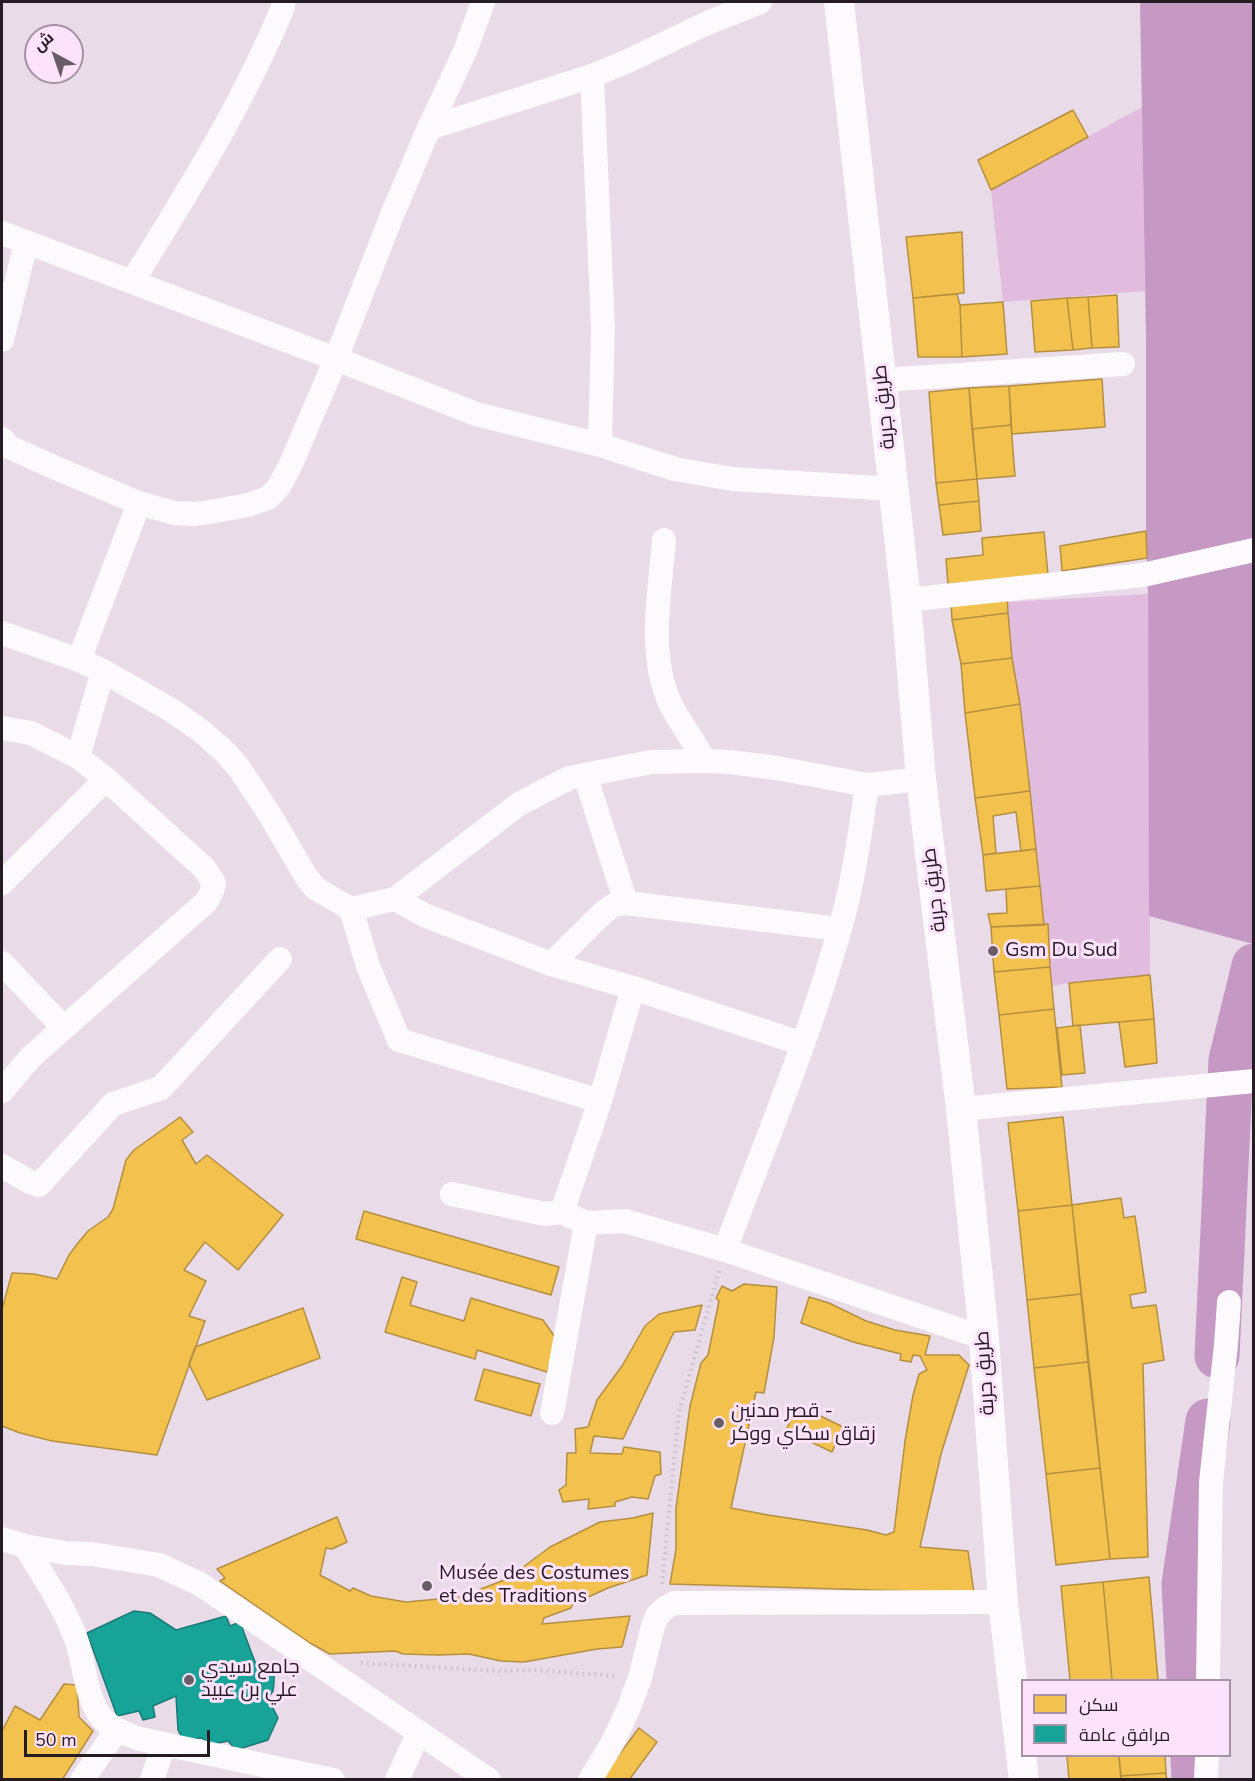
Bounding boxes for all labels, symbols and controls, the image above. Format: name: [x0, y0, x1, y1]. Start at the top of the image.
north arrow: [24, 24, 84, 84]
text: ش: [29, 27, 59, 57]
street label: طريق جربة: [869, 364, 901, 450]
street label: طريق جربة: [918, 846, 952, 934]
place label: Gsm Du Sud: [1005, 939, 1118, 963]
marker: Gsm Du Sud: [986, 944, 1000, 958]
street label: طريق جربة: [971, 1330, 1001, 1416]
place label: قصر مدنين - زقاق سكاي ووكر: [731, 1400, 876, 1447]
marker: قصر مدنين - زقاق سكاي ووكر: [712, 1416, 726, 1430]
place label: Musée des Costumes et des Traditions: [439, 1562, 629, 1609]
marker: Musée des Costumes et des Traditions: [420, 1579, 434, 1593]
place label: جامع سيدي علي بن عبيد: [201, 1656, 300, 1703]
marker: جامع سيدي علي بن عبيد: [182, 1673, 196, 1687]
legend: [1021, 1679, 1231, 1757]
text: سكن: [1079, 1693, 1118, 1717]
scale bar: [27, 1718, 213, 1756]
text: مرافق عامة: [1079, 1723, 1170, 1747]
text: 50 m: [35, 1728, 77, 1752]

